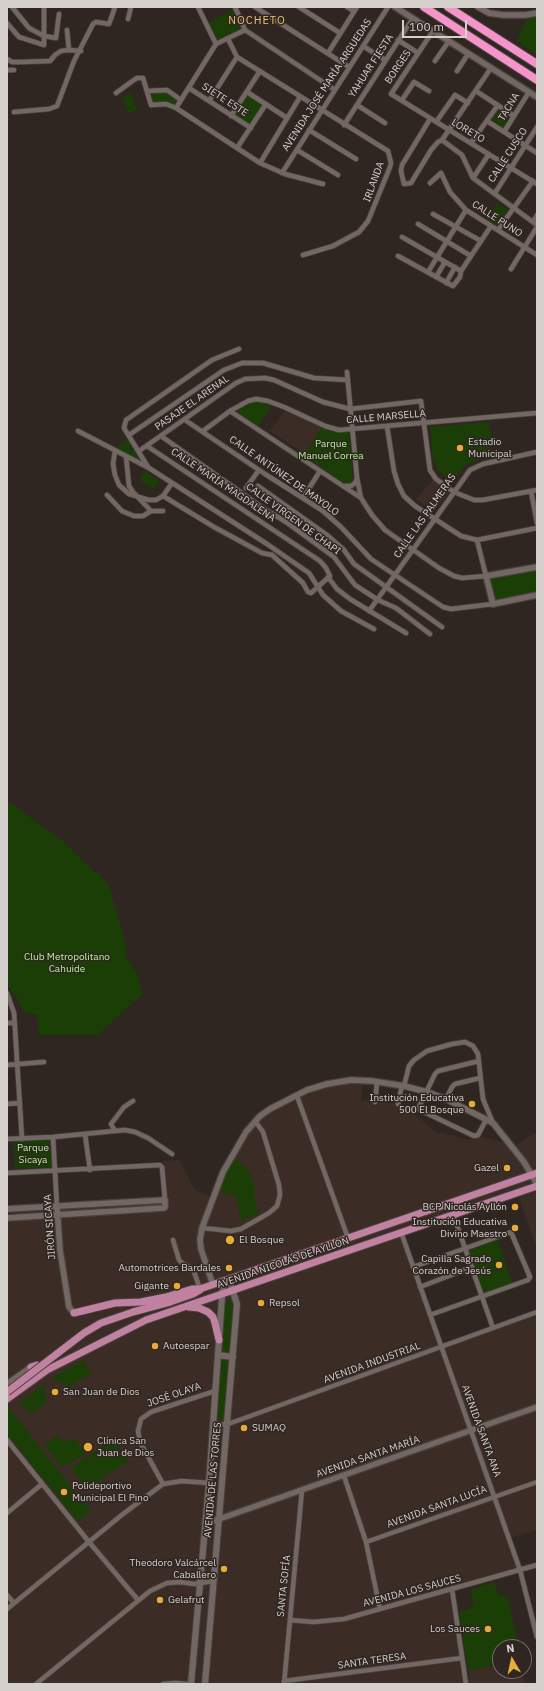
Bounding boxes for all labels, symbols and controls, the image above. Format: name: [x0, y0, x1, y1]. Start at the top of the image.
scale bar: [404, 12, 469, 38]
district label: NOCHETO: [228, 14, 286, 28]
street label: AVENIDA JOSÉ MARÍA ARGUEDAS: [280, 17, 374, 153]
text: 100 m: [409, 19, 444, 34]
street label: YAHUAR FIESTA: [346, 32, 396, 100]
street label: BORGES: [382, 48, 414, 86]
street label: SIETE ESTE: [200, 81, 250, 119]
street label: TACNA: [496, 91, 522, 123]
street label: LORETO: [449, 116, 487, 146]
street label: CALLE CUSCO: [486, 125, 530, 185]
street label: IRLANDA: [361, 160, 387, 204]
street label: CALLE PUNO: [469, 198, 525, 240]
street label: PASAJE EL ARENAL: [153, 373, 231, 433]
street label: CALLE MARSELLA: [346, 408, 426, 426]
street label: CALLE ANTÚNEZ DE MAYOLO: [227, 433, 341, 519]
place label: Estadio Municipal: [468, 436, 511, 460]
park label: Parque Manuel Correa: [298, 438, 364, 462]
marker: Estadio Municipal: [455, 443, 465, 453]
street label: CALLE MARÍA MAGDALENA: [169, 446, 277, 524]
street label: CALLE LAS PALMERAS: [391, 472, 459, 560]
street label: CALLE VIRGEN DE CHAPI: [243, 481, 343, 557]
park label: Club Metropolitano Cahuide: [24, 951, 110, 974]
place label: Institución Educativa 500 El Bosque: [369, 1092, 464, 1116]
marker: Institución Educativa 500 El Bosque: [467, 1099, 477, 1109]
park label: Parque Sicaya: [17, 1142, 49, 1166]
place label: Gazel: [474, 1162, 499, 1174]
marker: Gazel: [502, 1163, 512, 1173]
street label: JIRÓN SICAYA: [42, 1194, 58, 1260]
place label: BCP Nicolás Ayllón: [422, 1201, 507, 1213]
marker: BCP Nicolás Ayllón: [510, 1202, 520, 1212]
place label: Institución Educativa Divino Maestro: [412, 1216, 507, 1240]
marker: Institución Educativa Divino Maestro: [510, 1223, 520, 1233]
marker: El Bosque: [224, 1234, 236, 1246]
place label: El Bosque: [239, 1234, 284, 1246]
street label: AVENIDA NICOLÁS DE AYLLÓN: [215, 1235, 351, 1291]
place label: Capilla Sagrado Corazón de Jesús: [412, 1253, 491, 1276]
marker: Capilla Sagrado Corazón de Jesús: [494, 1260, 504, 1270]
place label: Automotrices Bardales: [118, 1262, 221, 1274]
marker: Automotrices Bardales: [224, 1263, 234, 1273]
place label: Gigante: [134, 1280, 169, 1292]
marker: Gigante: [172, 1281, 182, 1291]
place label: Repsol: [269, 1297, 300, 1309]
marker: Repsol: [256, 1298, 266, 1308]
place label: Autoespar: [163, 1340, 209, 1352]
street label: AVENIDA INDUSTRIAL: [322, 1340, 422, 1386]
marker: Autoespar: [150, 1341, 160, 1351]
street label: JOSÉ OLAYA: [146, 1380, 202, 1410]
street label: AVENIDA SANTA ANA: [459, 1383, 503, 1479]
place label: San Juan de Dios: [63, 1386, 140, 1398]
marker: San Juan de Dios: [50, 1387, 60, 1397]
street label: AVENIDA DE LAS TORRES: [202, 1422, 224, 1538]
place label: SUMAQ: [252, 1422, 286, 1434]
marker: SUMAQ: [239, 1423, 249, 1433]
street label: AVENIDA SANTA MARÍA: [315, 1434, 421, 1480]
place label: Clínica San Juan de Dios: [97, 1435, 154, 1458]
marker: Clínica San Juan de Dios: [82, 1441, 94, 1453]
place label: Polideportivo Municipal El Pino: [72, 1480, 148, 1504]
street label: AVENIDA SANTA LUCÍA: [385, 1483, 489, 1531]
marker: Polideportivo Municipal El Pino: [59, 1487, 69, 1497]
street label: SANTA SOFÍA: [275, 1555, 293, 1617]
place label: Theodoro Valcárcel Caballero: [130, 1557, 216, 1580]
marker: Theodoro Valcárcel Caballero: [219, 1564, 229, 1574]
street label: AVENIDA LOS SAUCES: [362, 1572, 462, 1610]
place label: Gelafrut: [168, 1594, 205, 1606]
marker: Gelafrut: [155, 1595, 165, 1605]
place label: Los Sauces: [430, 1623, 480, 1635]
marker: Los Sauces: [483, 1624, 493, 1634]
north arrow: [492, 1639, 532, 1679]
text: N: [505, 1641, 515, 1656]
street label: SANTA TERESA: [337, 1650, 407, 1672]

